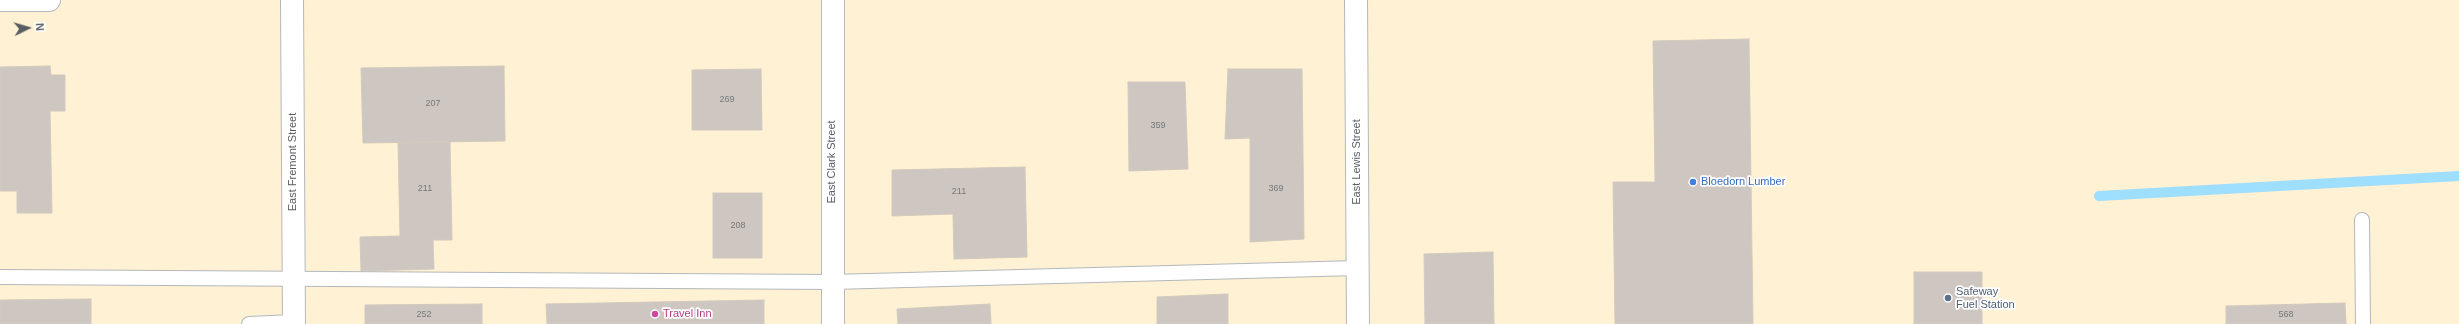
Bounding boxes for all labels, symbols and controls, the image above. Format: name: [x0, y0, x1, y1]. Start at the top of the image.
north arrow: [8, 8, 48, 48]
text: N: [34, 22, 46, 31]
house number: 269: [719, 95, 735, 105]
house number: 207: [425, 99, 441, 109]
street label: East Fremont Street: [286, 113, 300, 211]
street label: East Lewis Street: [1350, 119, 1364, 205]
street label: East Clark Street: [825, 120, 839, 204]
house number: 359: [1150, 121, 1166, 131]
place label: Bloedorn Lumber: [1701, 175, 1785, 189]
marker: Bloedorn Lumber: [1688, 177, 1698, 187]
house number: 211: [418, 184, 432, 194]
house number: 369: [1268, 184, 1284, 194]
house number: 211: [952, 187, 966, 197]
house number: 208: [730, 221, 746, 231]
place label: Safeway Fuel Station: [1956, 285, 2015, 311]
marker: Safeway Fuel Station: [1943, 293, 1953, 303]
place label: Travel Inn: [663, 307, 712, 321]
marker: Travel Inn: [650, 309, 660, 319]
house number: 252: [416, 310, 432, 320]
house number: 568: [2278, 310, 2294, 320]

